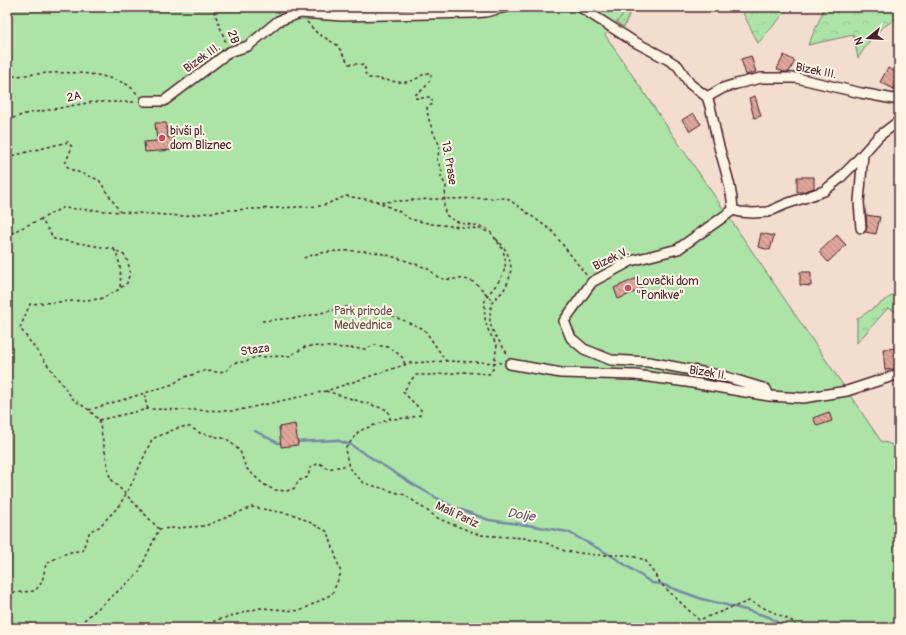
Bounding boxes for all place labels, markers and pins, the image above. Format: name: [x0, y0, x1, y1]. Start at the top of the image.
place label: bivši pl. dom Bliznec: [170, 124, 232, 153]
marker: bivši pl. dom Bliznec: [157, 133, 167, 143]
place label: Lovački dom "Ponikve": [636, 274, 699, 303]
marker: Lovački dom "Ponikve": [623, 283, 633, 293]

